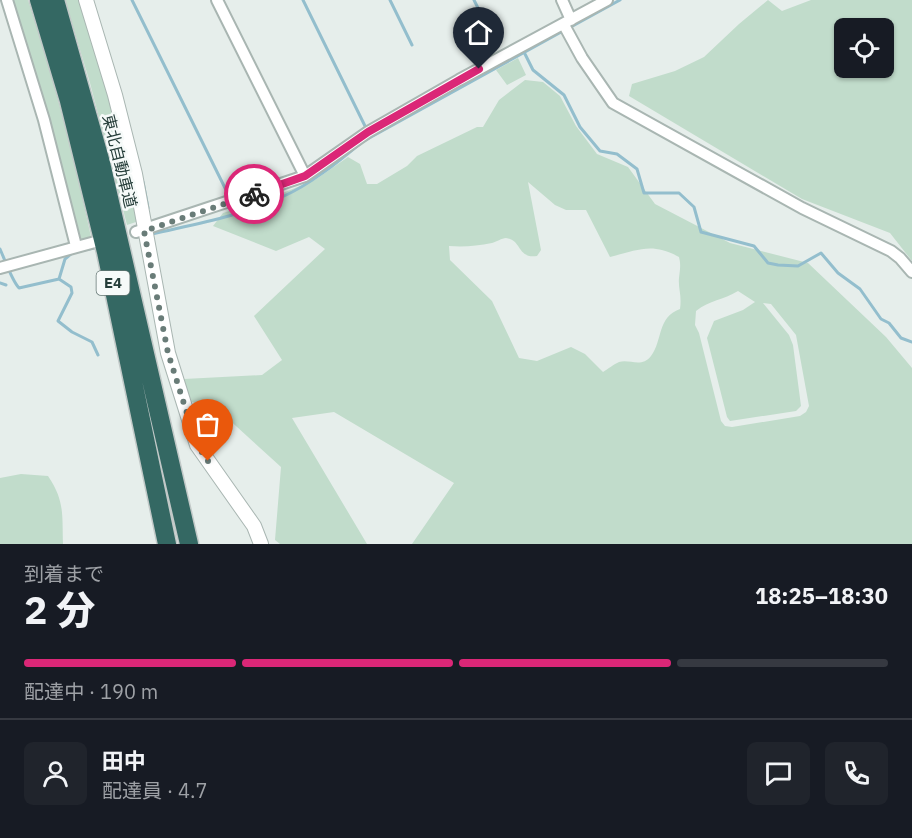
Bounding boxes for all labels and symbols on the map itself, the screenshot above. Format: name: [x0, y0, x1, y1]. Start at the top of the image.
pin: [453, 7, 504, 69]
street label: 東北自動車道: [99, 112, 141, 210]
courier: [224, 164, 284, 224]
road number: E4: [96, 271, 130, 295]
pin: [182, 399, 233, 461]

